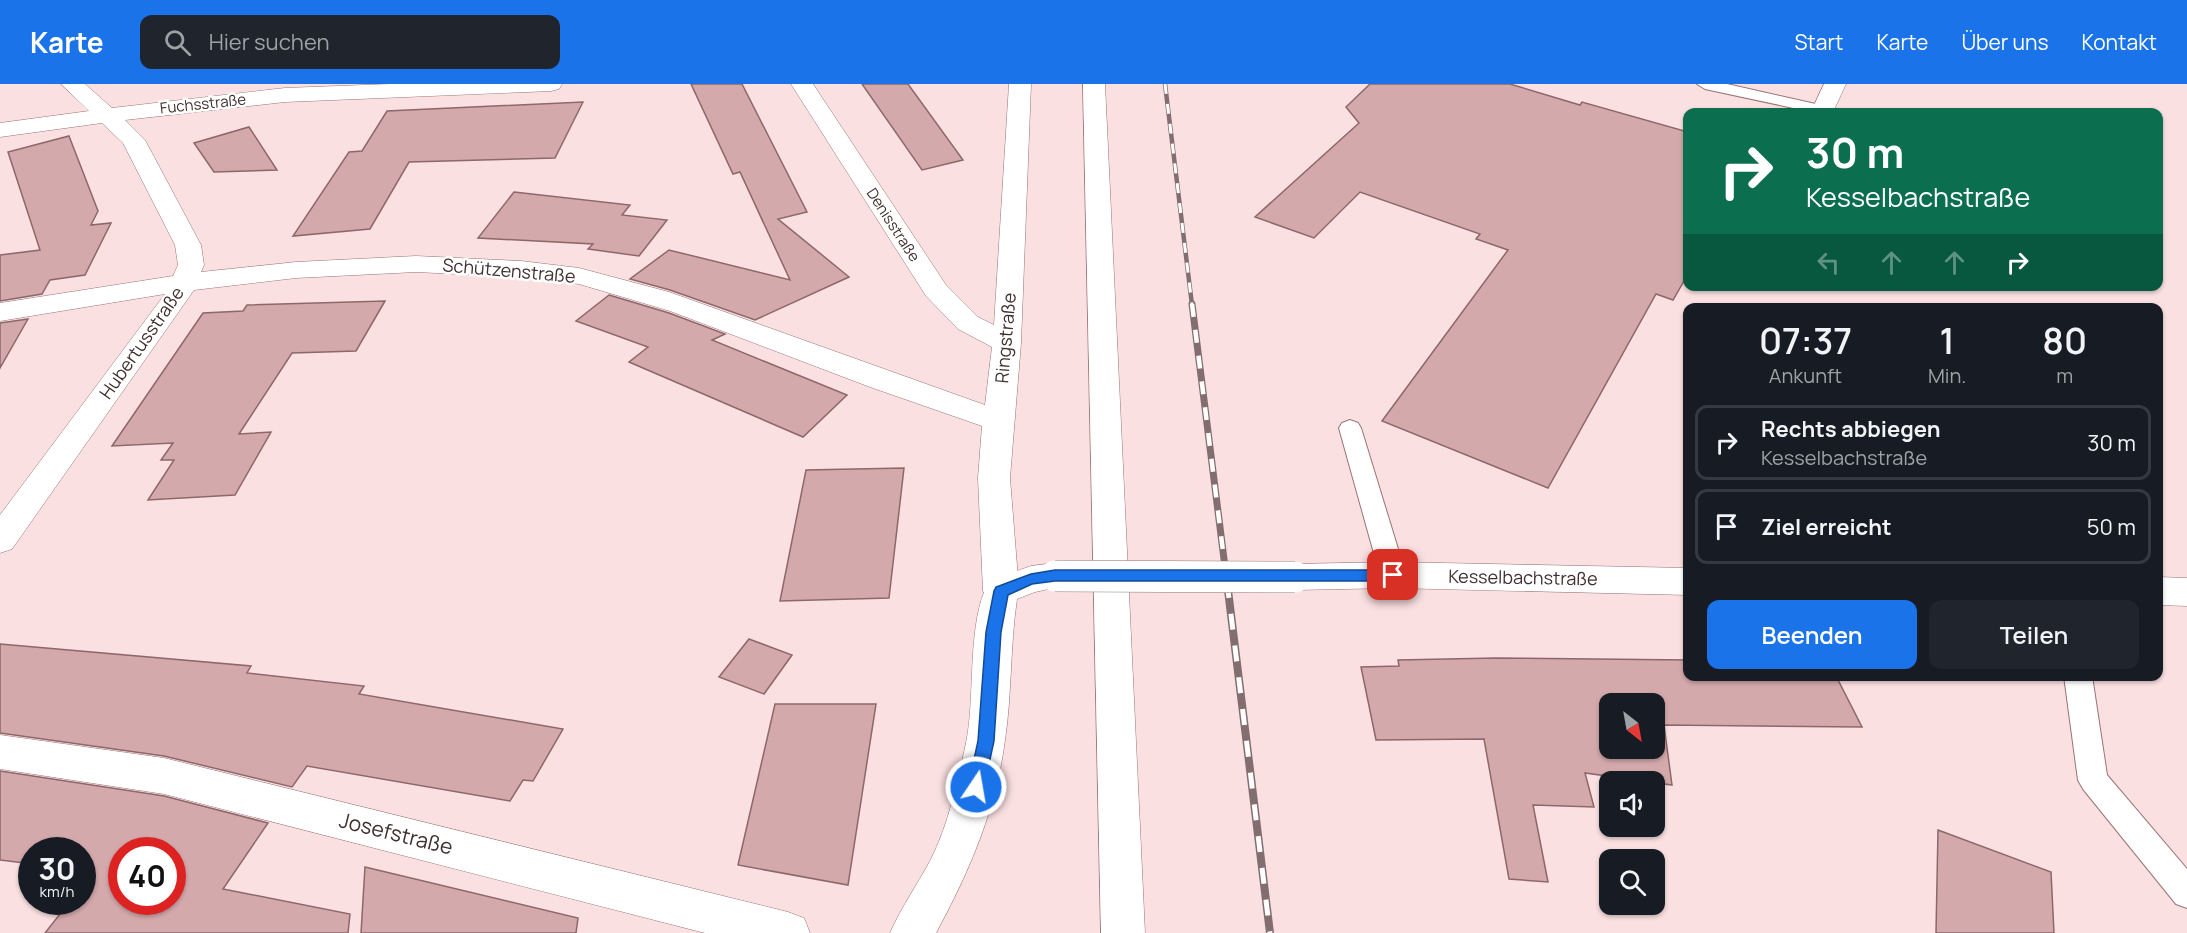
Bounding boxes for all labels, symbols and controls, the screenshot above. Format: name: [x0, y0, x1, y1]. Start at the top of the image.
search box: [140, 15, 560, 69]
text: Karte: [30, 23, 104, 61]
icon: search: [161, 26, 194, 59]
text: Hier suchen: [209, 27, 330, 57]
text: Start: [1794, 28, 1843, 56]
text: Karte: [1876, 28, 1928, 56]
text: Über uns: [1961, 28, 2049, 56]
text: Kontakt: [2082, 28, 2157, 56]
street label: Fuchsstraße: [159, 89, 247, 118]
text: 30 m: [1806, 123, 1904, 181]
icon: right: [1707, 132, 1785, 210]
text: Kesselbachstraße: [1806, 178, 2030, 215]
street label: Denisstraße: [862, 184, 925, 266]
icon: left: [1812, 246, 1845, 279]
icon: ahead: [1875, 246, 1908, 279]
icon: ahead: [1938, 246, 1971, 279]
icon: right: [2001, 246, 2034, 279]
street label: Schützenstraße: [442, 252, 577, 288]
street label: Hubertusstraße: [93, 281, 189, 403]
street label: Ringstraße: [989, 292, 1021, 384]
text: 07:37: [1759, 316, 1852, 365]
text: 1: [1940, 316, 1955, 365]
text: 80: [2042, 316, 2087, 365]
text: Ankunft: [1769, 362, 1842, 389]
text: Min.: [1928, 362, 1966, 389]
text: m: [2056, 362, 2073, 389]
text: Rechts abbiegen: [1761, 414, 1940, 444]
icon: right: [1710, 426, 1743, 459]
text: 30 m: [2087, 428, 2136, 458]
text: Kesselbachstraße: [1761, 444, 1927, 471]
icon: arrive: [1710, 510, 1743, 543]
text: Ziel erreicht: [1761, 512, 1892, 542]
text: 50 m: [2087, 512, 2136, 542]
pin: [1367, 549, 1418, 600]
icon: arrive: [1376, 558, 1409, 591]
street label: Kesselbachstraße: [1448, 564, 1598, 590]
button: Beenden: [1707, 600, 1917, 669]
button: Teilen: [1929, 600, 2139, 669]
north arrow: [1599, 693, 1665, 759]
map controls: [1599, 693, 1665, 915]
position arrow: [944, 755, 1008, 819]
button: sound: [1599, 771, 1665, 837]
street label: Josefstraße: [337, 805, 456, 861]
speed limit sign: 40: [108, 837, 186, 915]
text: 30: [38, 848, 76, 889]
button: search: [1599, 849, 1665, 915]
text: km/h: [40, 881, 74, 902]

